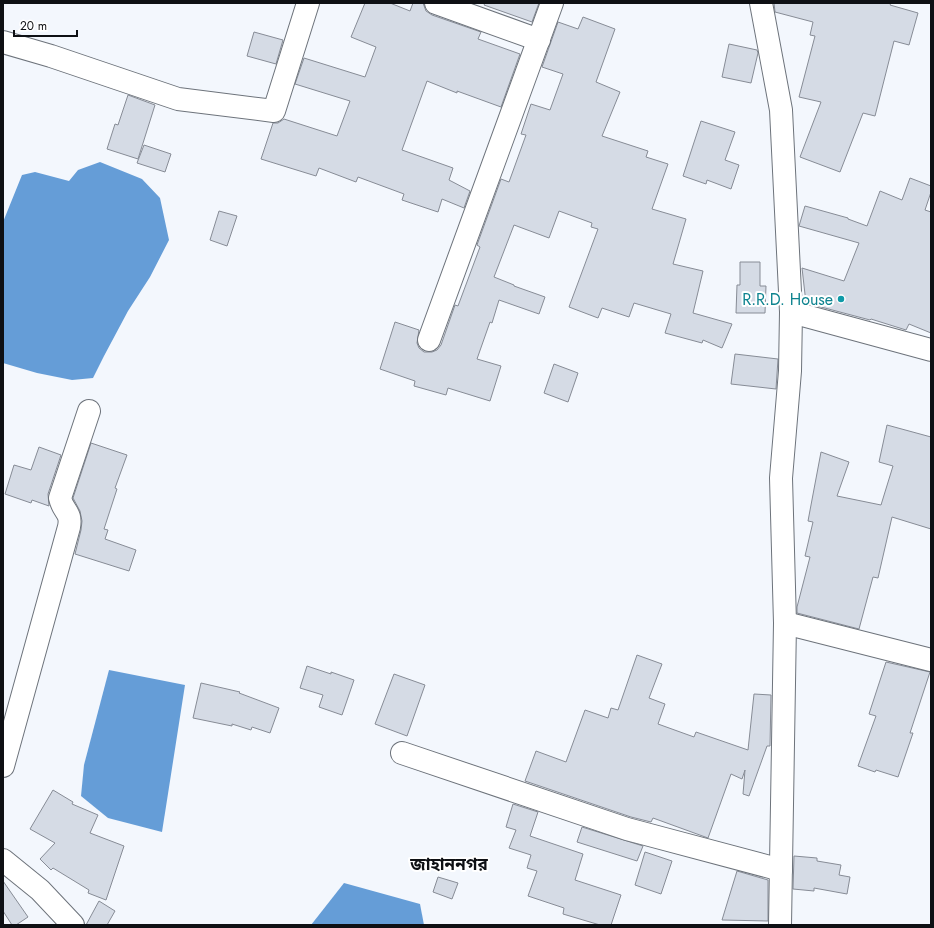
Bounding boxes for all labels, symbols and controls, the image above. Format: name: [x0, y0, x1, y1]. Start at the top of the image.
scale bar: [14, 12, 77, 38]
text: 20 m: [20, 17, 47, 35]
place label: R.R.D. House: [742, 288, 833, 311]
marker: R.R.D. House: [836, 294, 846, 304]
district label: জাহাননগর: [409, 852, 488, 876]

